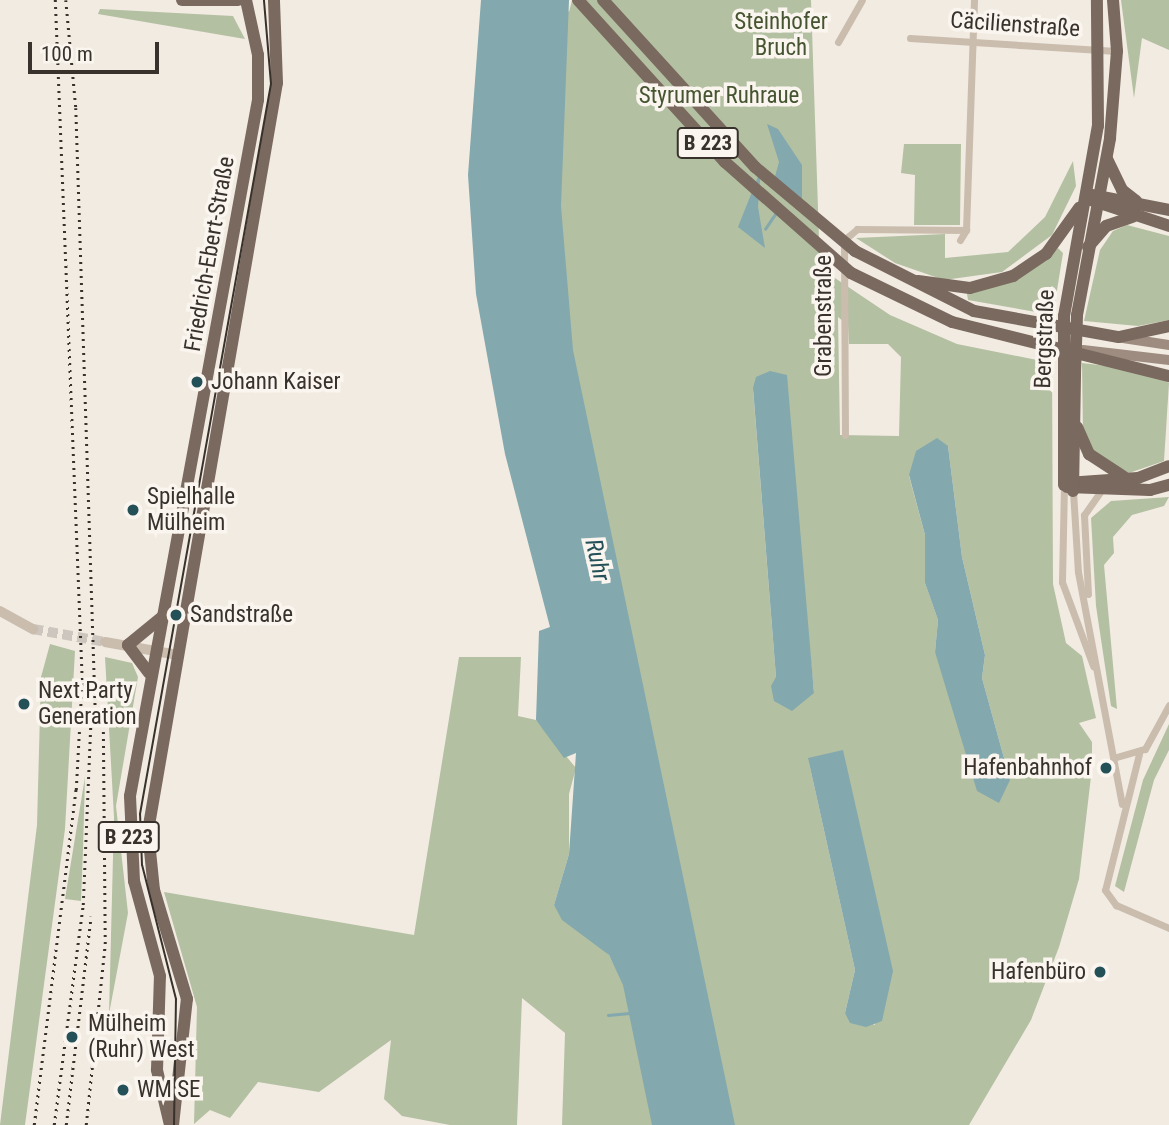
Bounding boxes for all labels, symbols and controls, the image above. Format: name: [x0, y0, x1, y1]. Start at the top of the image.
street label: Cäcilienstraße: [949, 7, 1081, 43]
park label: Steinhofer Bruch: [734, 8, 828, 62]
scale bar: [32, 28, 163, 72]
text: 100 m: [41, 42, 93, 66]
park label: Styrumer Ruhraue: [639, 82, 799, 110]
road number: B 223: [676, 125, 740, 160]
street label: Friedrich-Ebert-Straße: [179, 154, 241, 354]
street label: Grabenstraße: [810, 255, 838, 377]
street label: Bergstraße: [1029, 289, 1061, 389]
place label: Johann Kaiser: [211, 368, 340, 396]
marker: Johann Kaiser: [189, 374, 205, 390]
place label: Spielhalle Mülheim: [147, 483, 235, 537]
marker: Spielhalle Mülheim: [125, 502, 141, 518]
water label: Ruhr: [578, 536, 616, 584]
place label: Sandstraße: [190, 601, 293, 629]
marker: Sandstraße: [168, 607, 184, 623]
place label: Next Party Generation: [38, 677, 137, 731]
marker: Next Party Generation: [16, 696, 32, 712]
place label: Hafenbahnhof: [963, 754, 1092, 782]
marker: Hafenbahnhof: [1098, 760, 1114, 776]
road number: B 223: [97, 820, 160, 854]
place label: Hafenbüro: [991, 958, 1086, 986]
marker: Hafenbüro: [1092, 964, 1108, 980]
place label: Mülheim (Ruhr) West: [88, 1010, 195, 1064]
marker: Mülheim (Ruhr) West: [62, 1027, 82, 1047]
place label: WM SE: [137, 1076, 201, 1104]
marker: WM SE: [115, 1082, 131, 1098]

